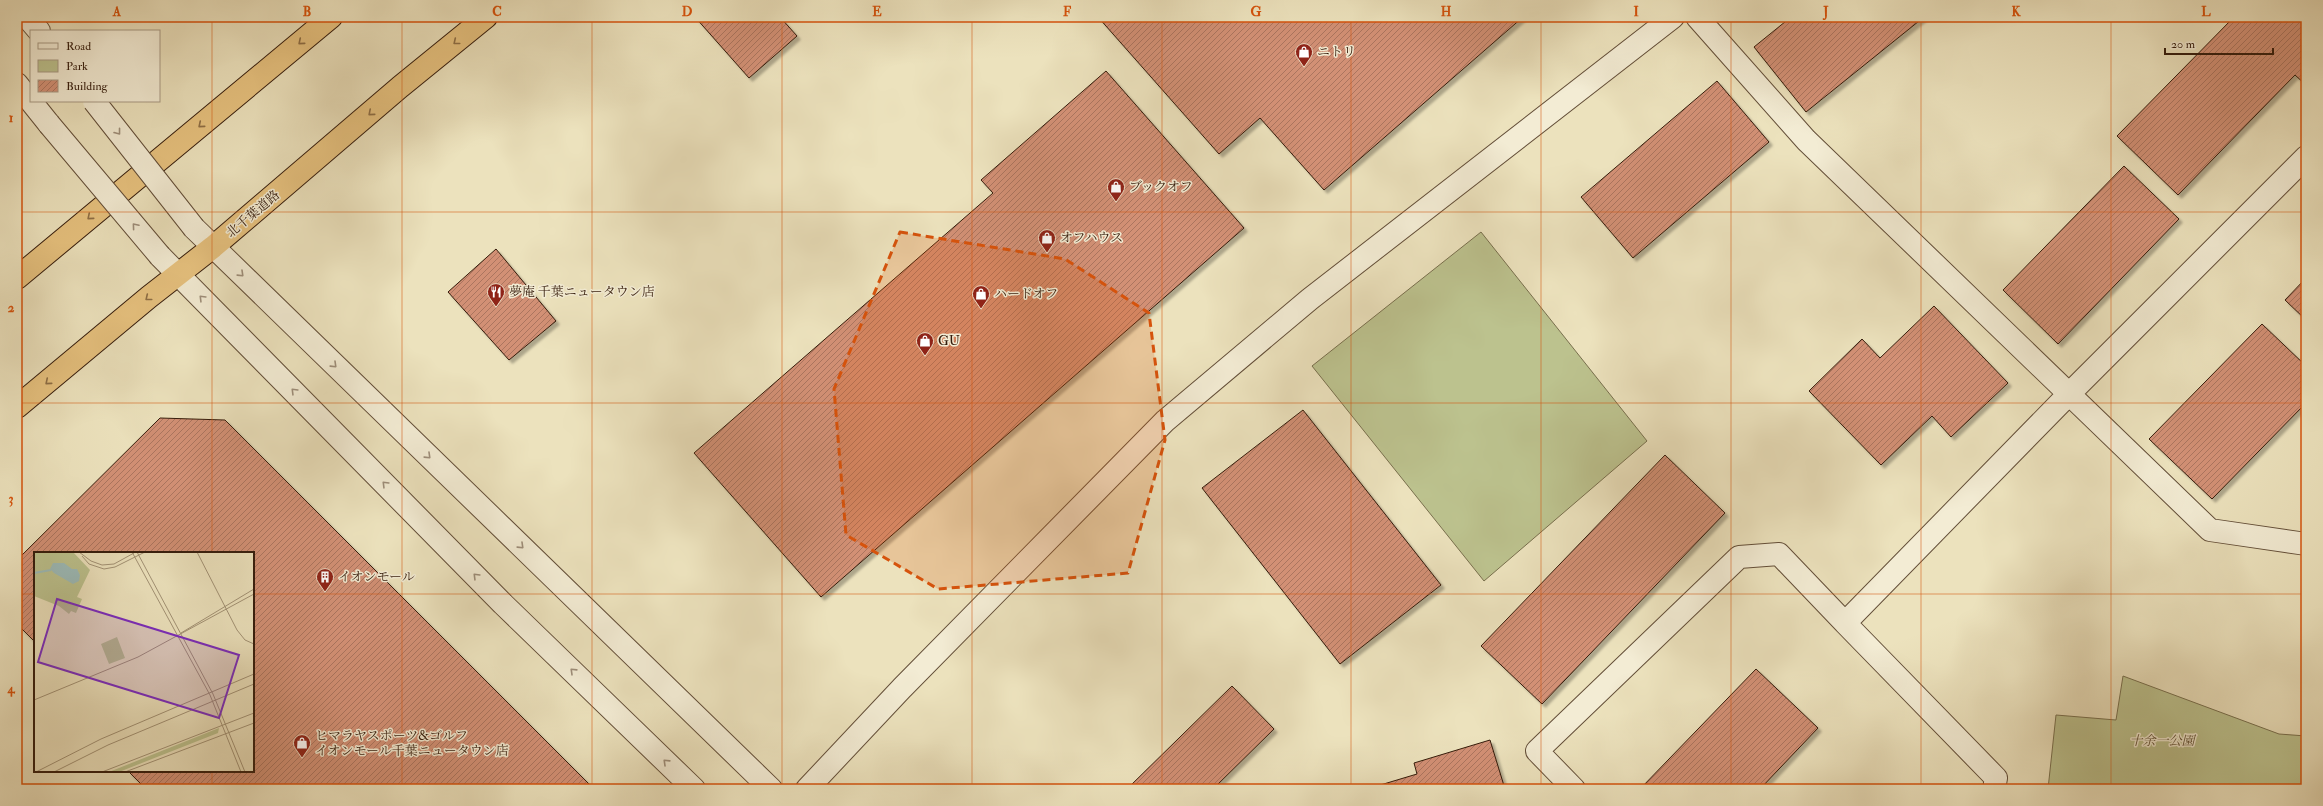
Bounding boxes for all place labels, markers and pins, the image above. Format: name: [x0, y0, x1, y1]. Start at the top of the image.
shop icon: ニトリ: [1294, 42, 1314, 67]
place label: ニトリ: [1317, 44, 1356, 60]
shop icon: ブックオフ: [1106, 177, 1126, 202]
place label: ブックオフ: [1129, 179, 1193, 195]
shop icon: オフハウス: [1037, 228, 1057, 253]
place label: オフハウス: [1060, 230, 1123, 246]
restaurant icon: 夢庵 千葉ニュータウン店: [486, 282, 506, 307]
place label: 夢庵 千葉ニュータウン店: [509, 284, 655, 300]
shop icon: ハードオフ: [971, 284, 991, 309]
place label: ハードオフ: [994, 286, 1058, 302]
shop icon: GU: [915, 331, 935, 356]
place label: GU: [938, 333, 960, 349]
building icon: イオンモール: [315, 567, 335, 592]
place label: イオンモール: [338, 569, 415, 585]
place label: ヒマラヤスポーツ&ゴルフ イオンモール千葉ニュータウン店: [315, 728, 509, 759]
shop icon: ヒマラヤスポーツ&ゴルフ イオンモール千葉ニュータウン店: [292, 733, 312, 758]

